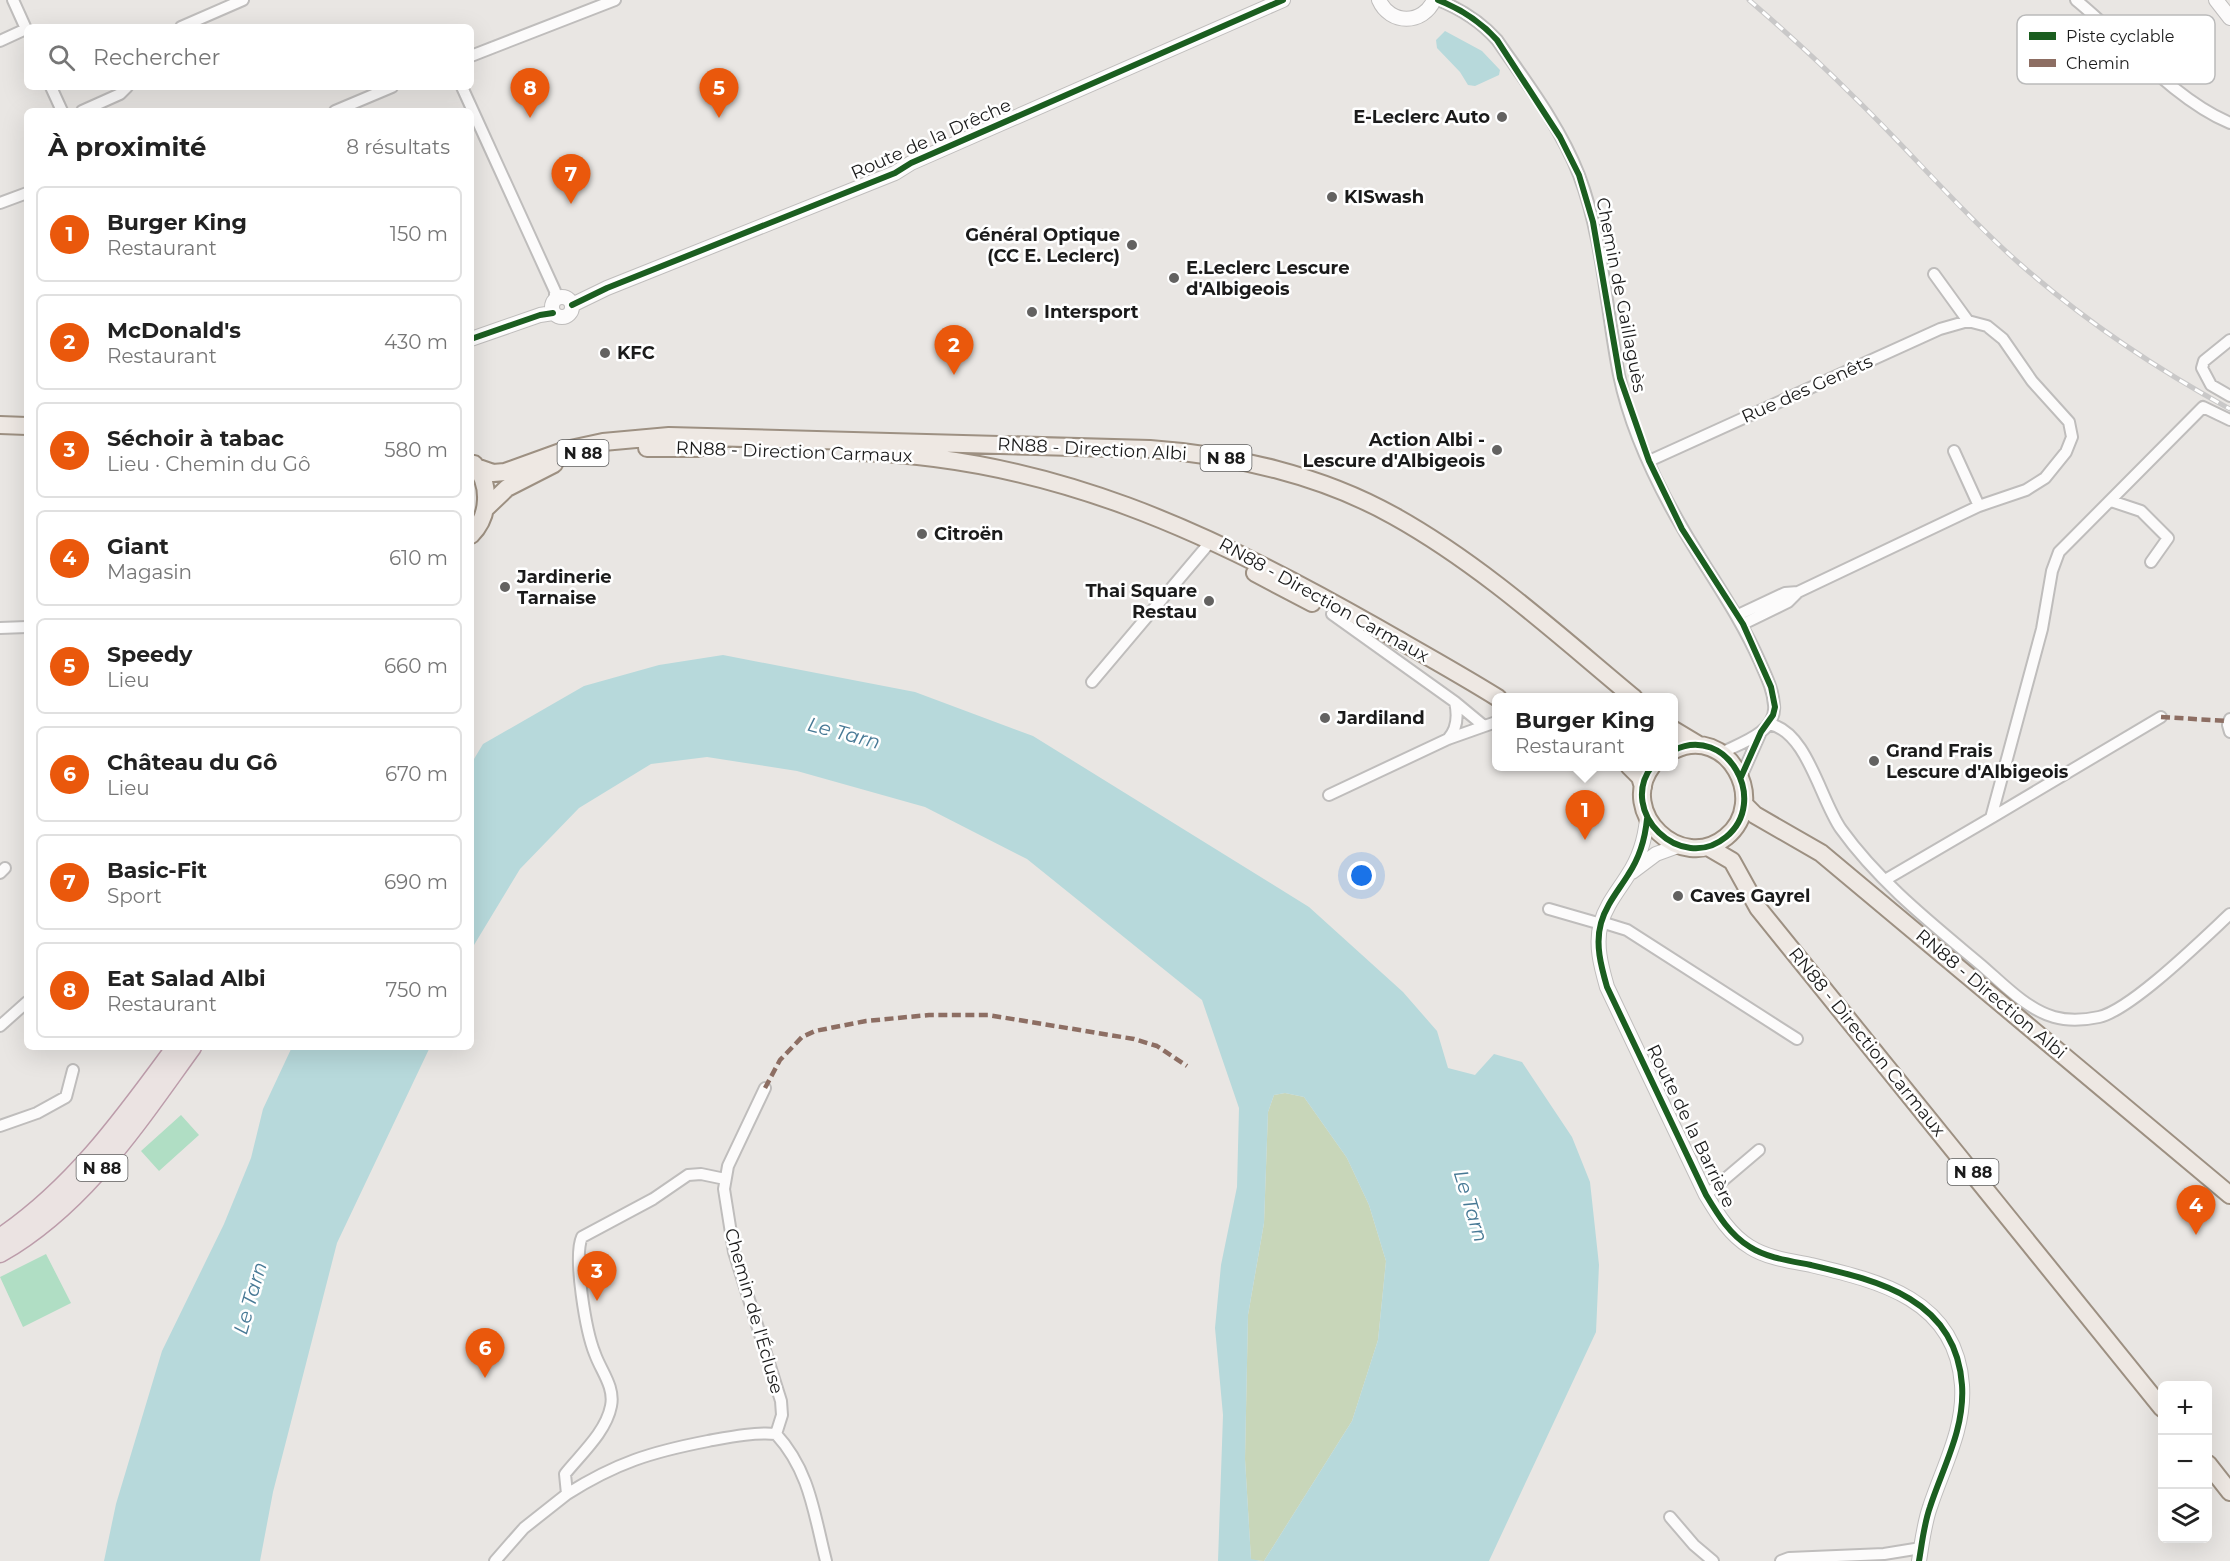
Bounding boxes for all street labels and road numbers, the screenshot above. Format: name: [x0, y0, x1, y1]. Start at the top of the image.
street label: Route de la Drêche: [848, 94, 1014, 184]
street label: Chemin de Gaillaguès: [1591, 196, 1651, 395]
street label: Rue des Genêts: [1738, 350, 1876, 428]
street label: RN88 - Direction Albi: [997, 433, 1187, 465]
street label: RN88 - Direction Carmaux: [675, 437, 913, 467]
road number: N 88: [558, 440, 608, 466]
road number: N 88: [1200, 445, 1252, 471]
street label: RN88 - Direction Carmaux: [1215, 533, 1433, 667]
street label: RN88 - Direction Albi: [1911, 925, 2071, 1063]
street label: RN88 - Direction Carmaux: [1784, 943, 1950, 1141]
street label: Route de la Barrière: [1642, 1041, 1740, 1211]
road number: N 88: [76, 1155, 128, 1181]
road number: N 88: [1948, 1159, 1998, 1185]
street label: Chemin de l'Écluse: [720, 1226, 788, 1397]

